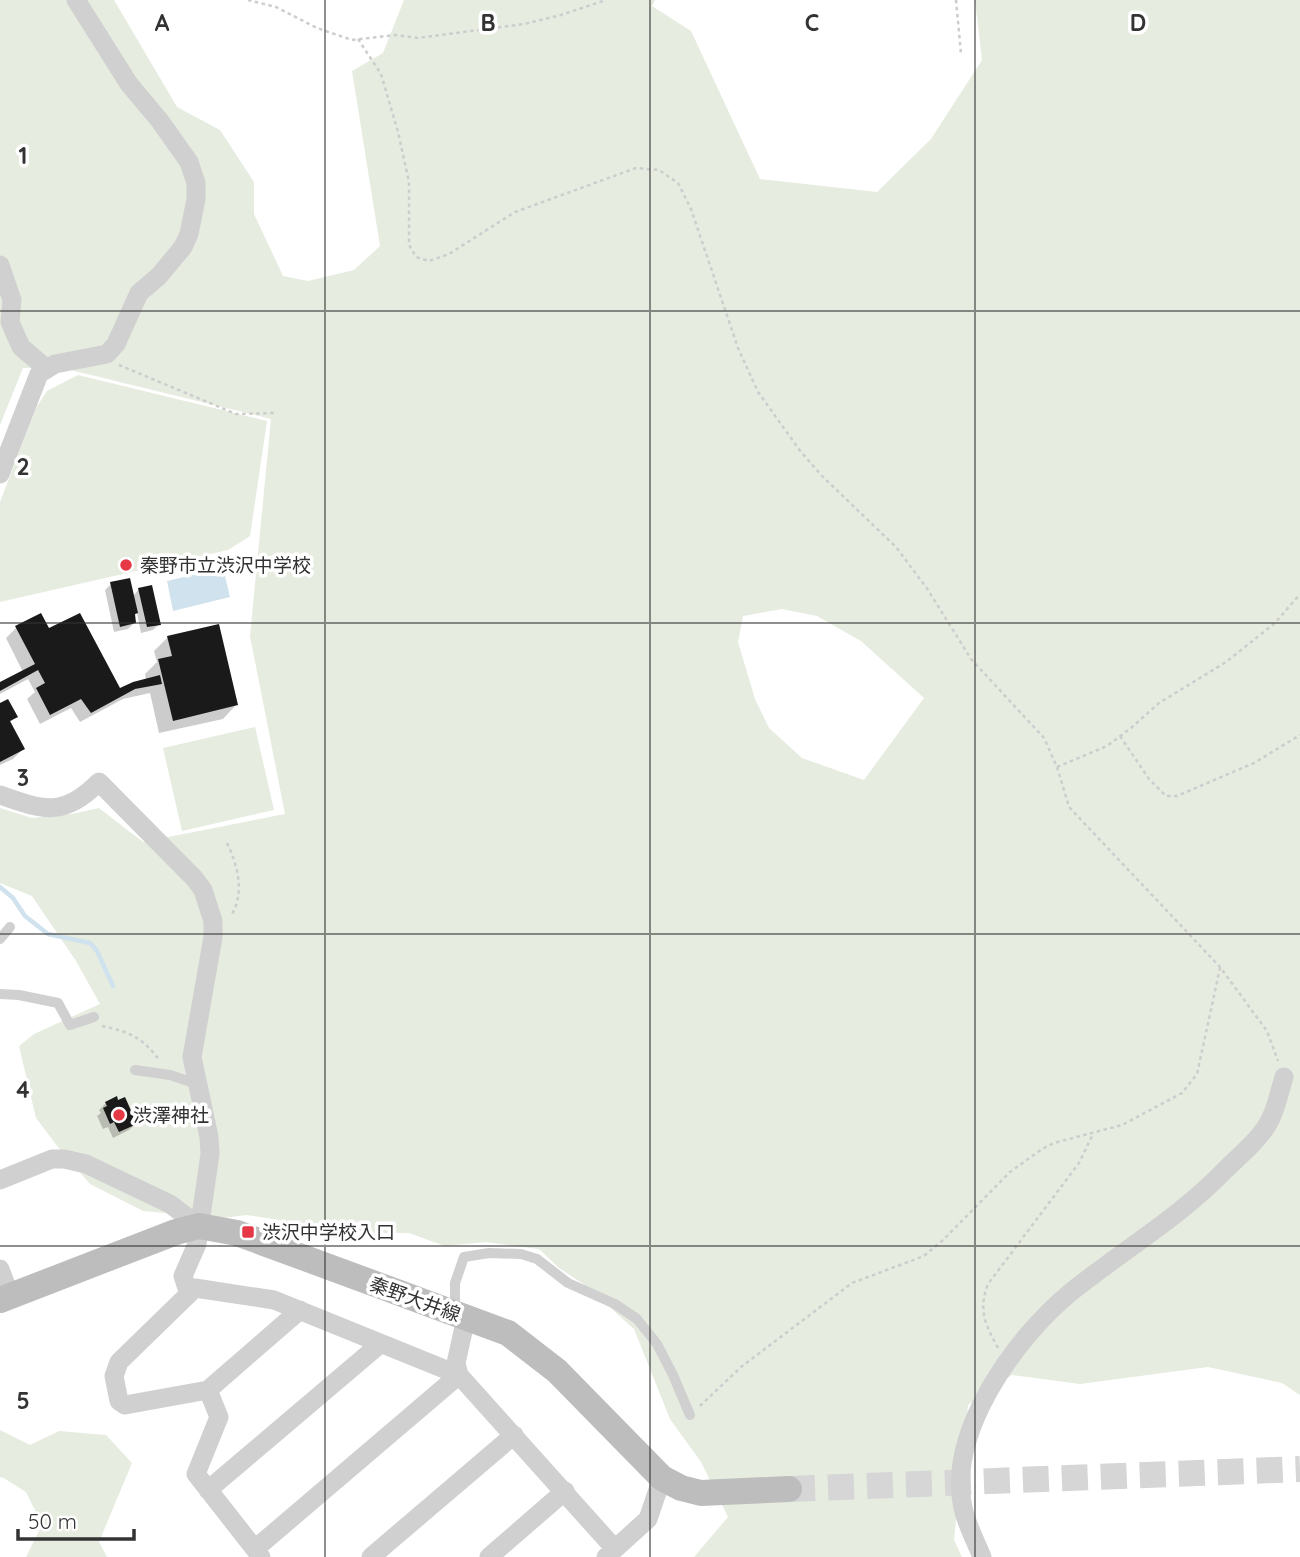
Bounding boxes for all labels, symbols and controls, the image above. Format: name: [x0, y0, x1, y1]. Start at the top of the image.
text: A: [155, 8, 170, 37]
text: B: [480, 8, 496, 37]
text: C: [805, 8, 819, 37]
text: D: [1130, 8, 1146, 37]
text: 1: [19, 141, 27, 170]
text: 2: [16, 452, 30, 481]
place label: 秦野市立渋沢中学校: [140, 553, 311, 577]
marker: 秦野市立渋沢中学校: [118, 557, 134, 573]
text: 3: [17, 763, 29, 792]
text: 4: [16, 1075, 30, 1104]
place label: 渋澤神社: [133, 1103, 209, 1127]
marker: 渋澤神社: [111, 1107, 127, 1123]
place label: 渋沢中学校入口: [262, 1220, 395, 1244]
marker: 渋沢中学校入口: [240, 1224, 256, 1240]
street label: 秦野大井線: [366, 1271, 464, 1327]
text: 5: [16, 1386, 30, 1415]
scale bar: [18, 1498, 133, 1542]
text: 50 m: [28, 1508, 77, 1534]

